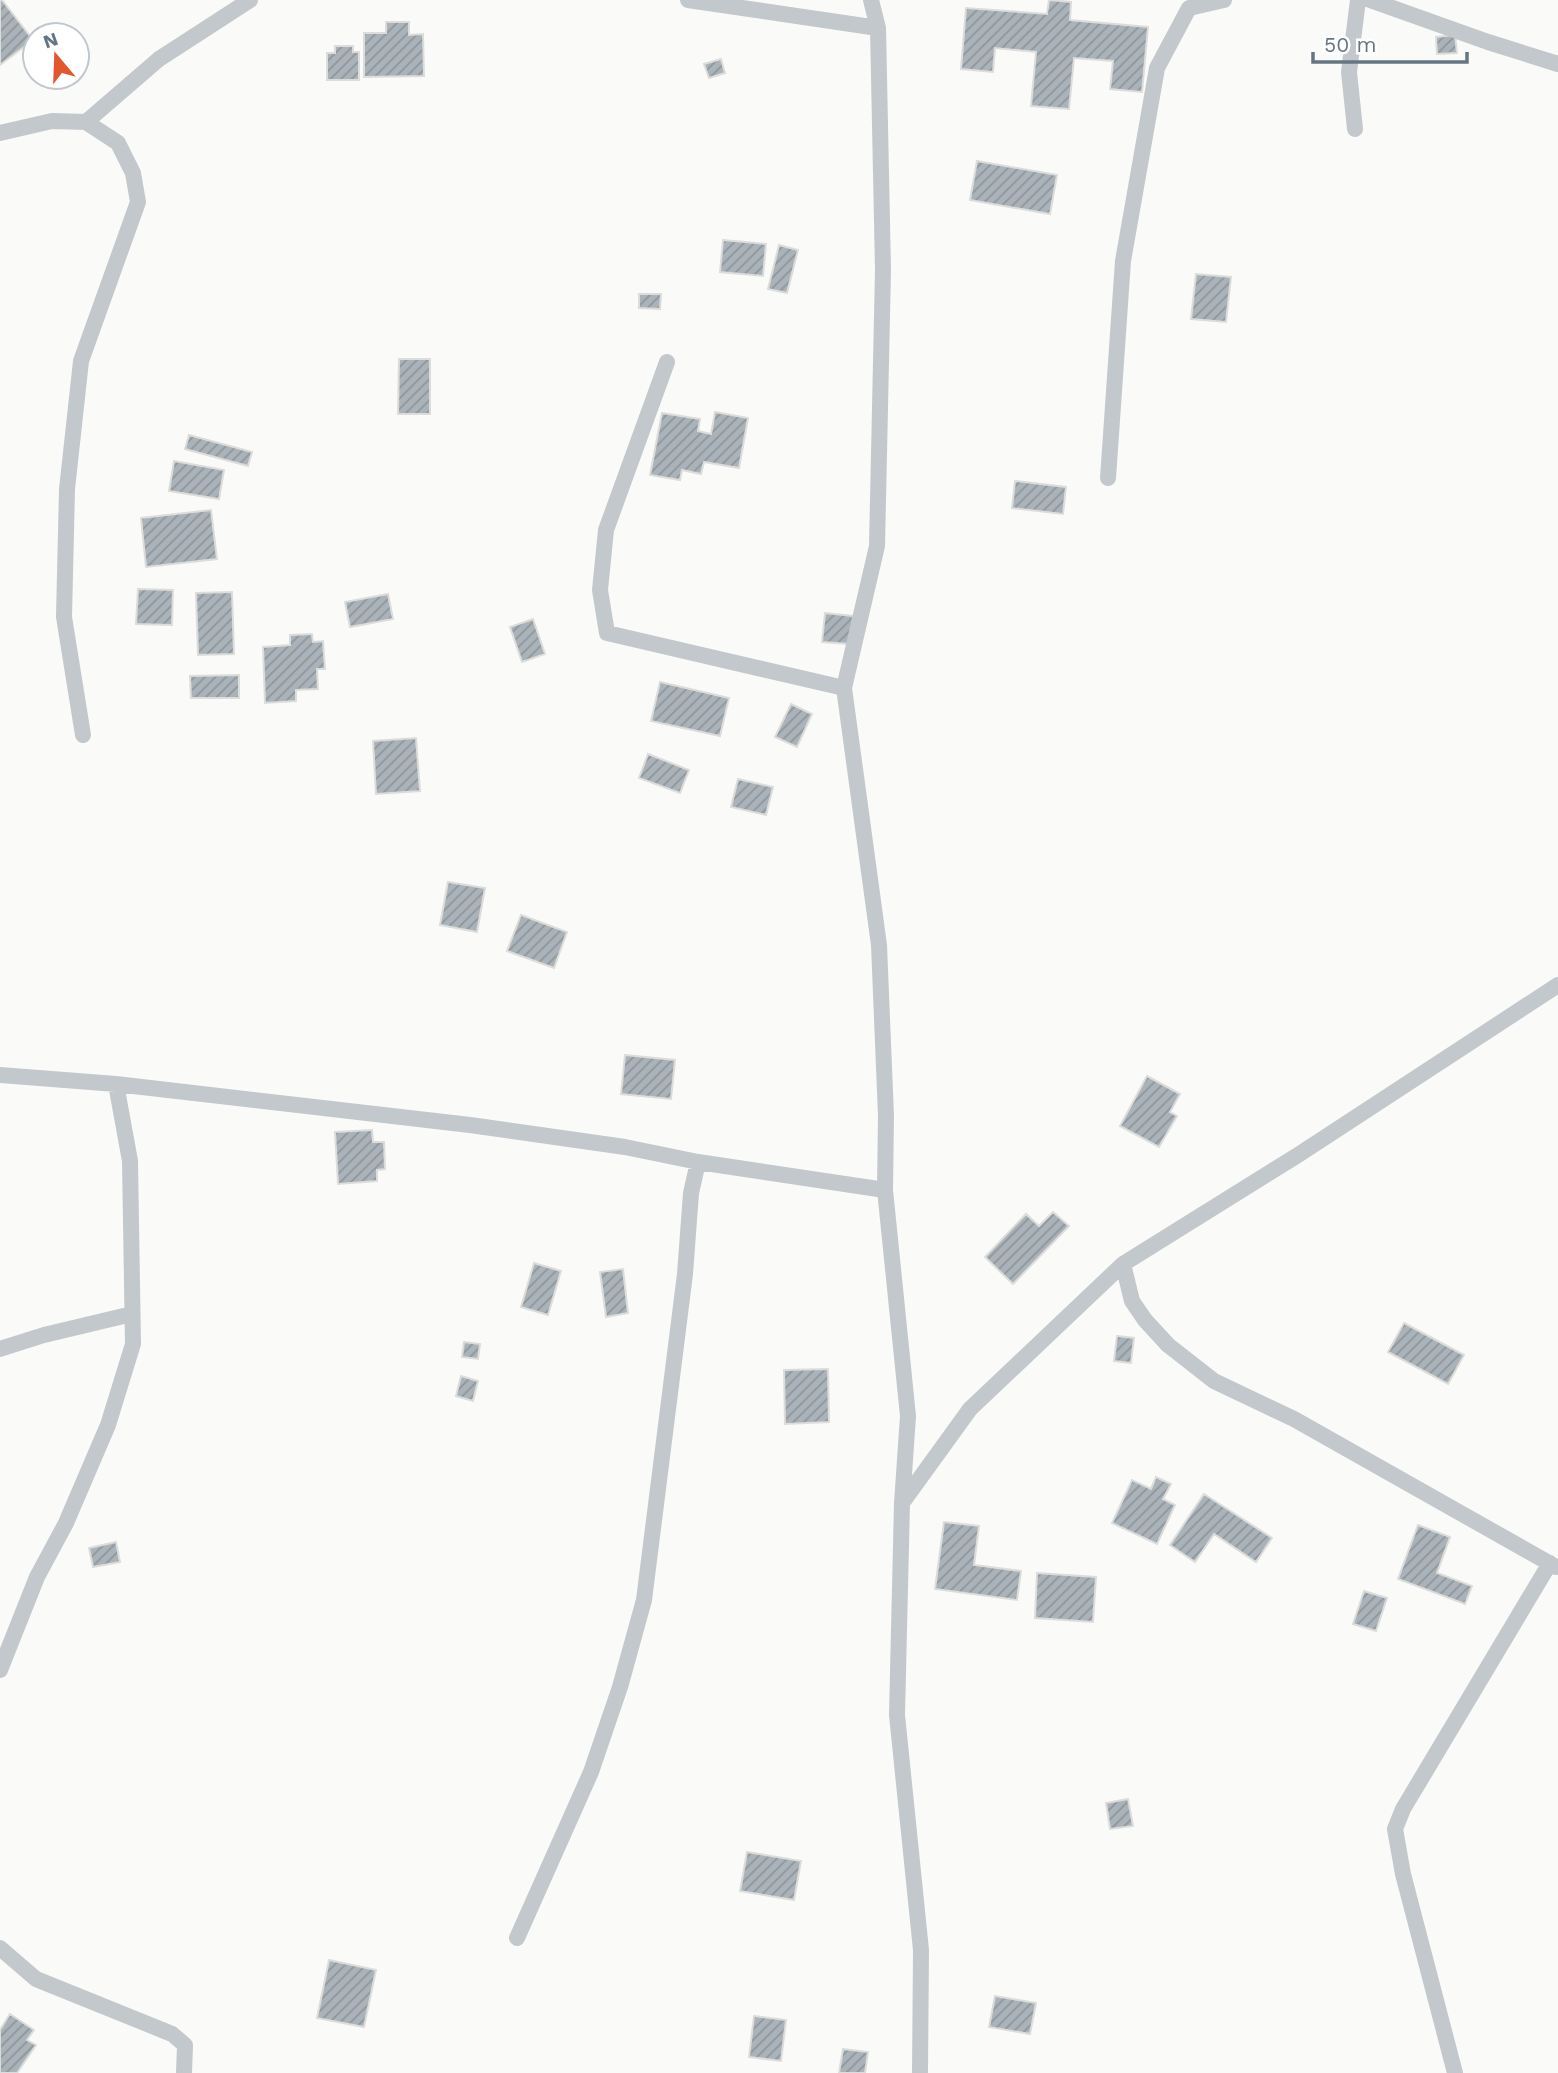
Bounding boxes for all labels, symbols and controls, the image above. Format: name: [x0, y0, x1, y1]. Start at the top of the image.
north arrow: [21, 21, 91, 91]
scale bar: [1313, 21, 1467, 65]
text: N: [40, 27, 61, 54]
text: 50 m: [1324, 32, 1376, 57]

